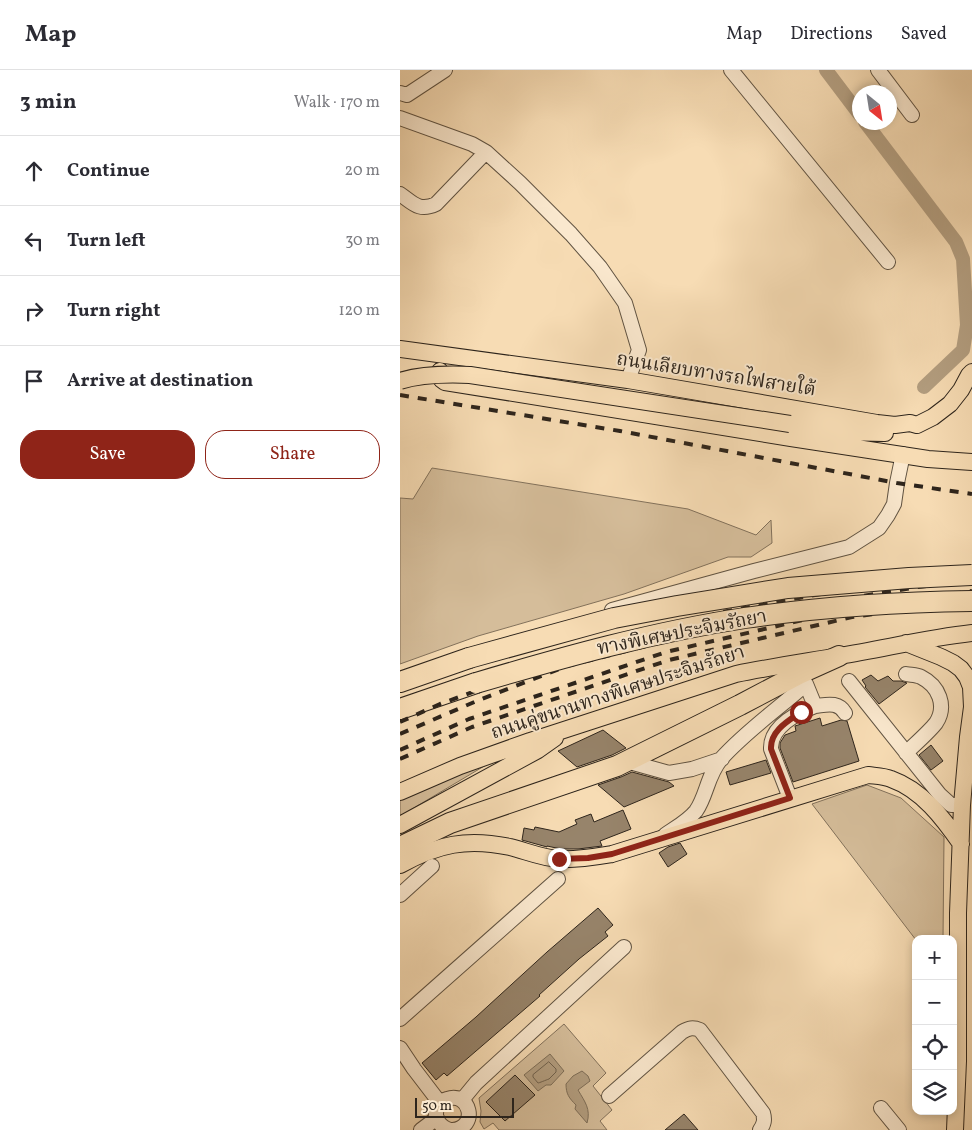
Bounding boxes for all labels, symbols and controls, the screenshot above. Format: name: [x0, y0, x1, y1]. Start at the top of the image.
text: Map: [25, 18, 76, 52]
text: Map: [726, 22, 762, 47]
text: Directions: [790, 22, 873, 47]
text: Saved: [901, 22, 947, 47]
north arrow: [852, 85, 897, 130]
text: 3 min: [20, 88, 76, 117]
text: Walk · 170 m: [294, 92, 380, 114]
icon: ahead: [20, 157, 48, 185]
text: Continue: [67, 158, 150, 184]
text: 20 m: [345, 160, 380, 182]
icon: left: [20, 227, 48, 255]
text: Turn left: [67, 228, 146, 254]
text: 30 m: [345, 230, 380, 252]
icon: right: [20, 297, 48, 325]
text: Turn right: [67, 298, 160, 324]
text: 120 m: [338, 300, 380, 322]
street label: ถนนเลียบทางรถไฟสายใต้: [614, 344, 818, 404]
icon: arrive: [20, 367, 48, 395]
text: Arrive at destination: [67, 368, 253, 394]
button: Save: [20, 430, 195, 479]
button: Share: [205, 430, 380, 479]
street label: ทางพิเศษประจิมรัถยา: [595, 604, 769, 662]
street label: ถนนคู่ขนานทางพิเศษประจิมรัถยา: [488, 640, 748, 746]
route start: [790, 701, 813, 724]
route end: [548, 848, 571, 871]
map controls: [912, 935, 957, 1115]
button: +: [912, 935, 957, 980]
button: −: [912, 980, 957, 1025]
button: locate: [912, 1025, 957, 1070]
button: layers: [912, 1070, 957, 1115]
scale bar: [415, 1095, 514, 1118]
text: 50 m: [422, 1097, 452, 1116]

